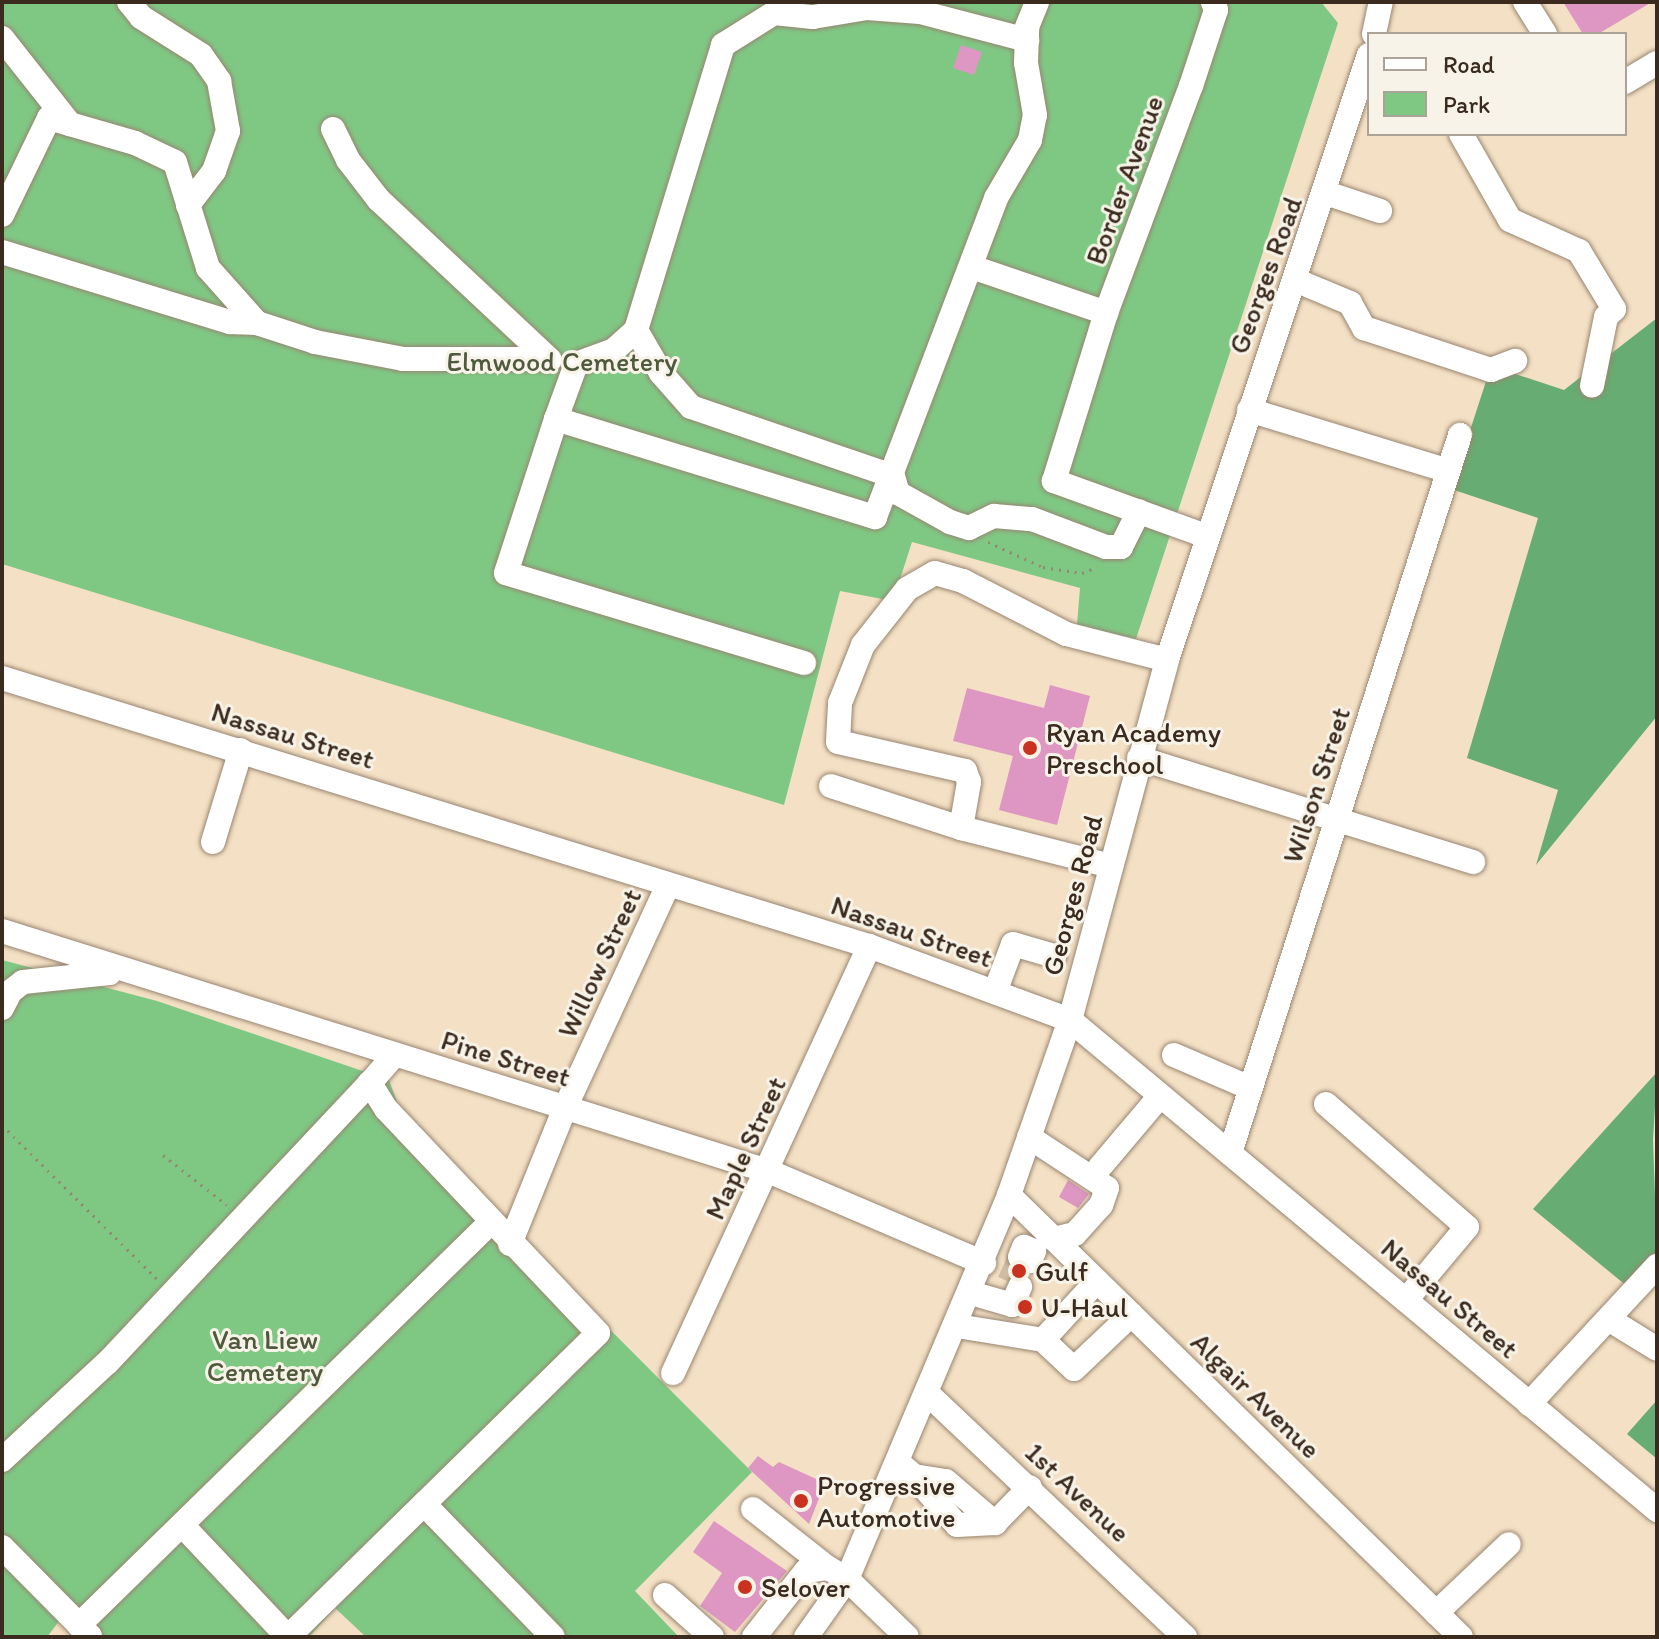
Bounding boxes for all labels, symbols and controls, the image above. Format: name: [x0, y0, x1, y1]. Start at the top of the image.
legend: [1367, 32, 1627, 136]
text: Road: [1443, 50, 1495, 79]
text: Park: [1443, 90, 1490, 119]
street label: Border Avenue: [1078, 91, 1170, 269]
street label: Georges Road: [1221, 192, 1309, 358]
park label: Elmwood Cemetery: [446, 344, 678, 378]
street label: Nassau Street: [208, 694, 378, 776]
street label: Wilson Street: [1275, 703, 1357, 867]
place label: Ryan Academy Preschool: [1046, 715, 1222, 781]
marker: Ryan Academy Preschool: [1021, 739, 1039, 757]
street label: Georges Road: [1034, 811, 1110, 979]
street label: Willow Street: [550, 883, 648, 1043]
street label: Nassau Street: [827, 888, 997, 974]
street label: Pine Street: [438, 1023, 574, 1093]
street label: Maple Street: [697, 1072, 793, 1224]
street label: Nassau Street: [1375, 1231, 1525, 1365]
place label: Gulf: [1035, 1254, 1088, 1288]
marker: Gulf: [1010, 1262, 1028, 1280]
place label: U-Haul: [1041, 1290, 1128, 1324]
marker: U-Haul: [1016, 1298, 1034, 1316]
park label: Van Liew Cemetery: [207, 1322, 323, 1388]
street label: Algair Avenue: [1184, 1325, 1328, 1465]
street label: 1st Avenue: [1019, 1435, 1137, 1549]
place label: Progressive Automotive: [817, 1468, 956, 1534]
marker: Progressive Automotive: [792, 1492, 810, 1510]
place label: Selover: [761, 1570, 850, 1604]
marker: Selover: [736, 1578, 754, 1596]

